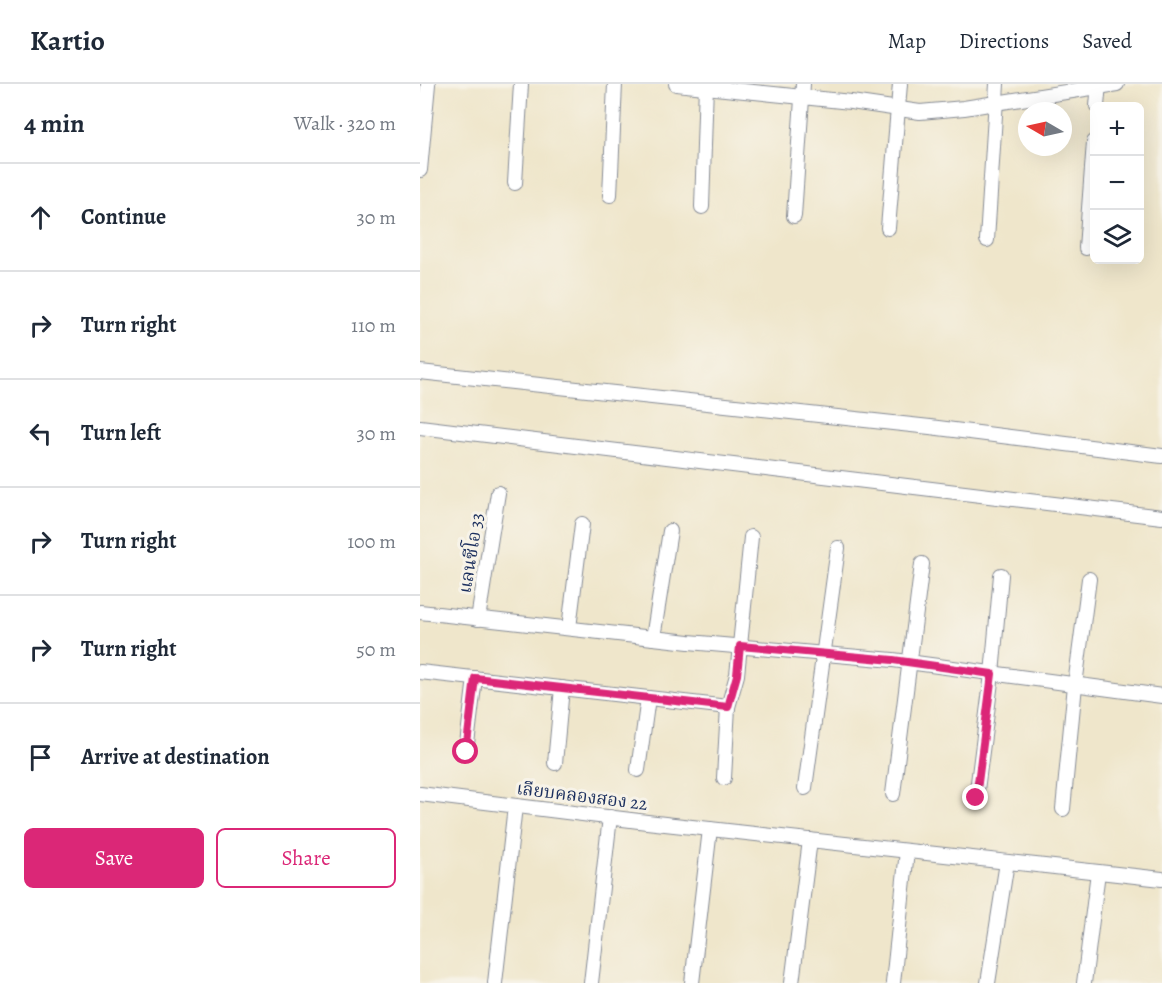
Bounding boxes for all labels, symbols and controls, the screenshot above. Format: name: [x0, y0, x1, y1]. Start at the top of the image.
text: Kartio: [30, 22, 105, 60]
text: Map: [888, 27, 926, 55]
text: Directions: [959, 27, 1049, 55]
text: Saved: [1082, 27, 1132, 55]
north arrow: [1018, 102, 1072, 156]
map controls: [1090, 102, 1144, 264]
button: +: [1090, 102, 1144, 156]
text: 4 min: [24, 106, 85, 141]
text: Walk · 320 m: [294, 110, 396, 137]
button: −: [1090, 156, 1144, 210]
icon: ahead: [24, 201, 57, 234]
text: Continue: [81, 202, 166, 232]
text: 30 m: [356, 204, 396, 231]
button: layers: [1090, 210, 1144, 264]
icon: right: [24, 309, 57, 342]
text: Turn right: [81, 310, 177, 340]
text: 110 m: [351, 312, 396, 339]
icon: left: [24, 417, 57, 450]
text: Turn left: [81, 418, 161, 448]
text: 30 m: [356, 420, 396, 447]
street label: แลนซีโอ 33: [452, 511, 489, 595]
icon: right: [24, 525, 57, 558]
text: Turn right: [81, 526, 177, 556]
text: 100 m: [347, 528, 396, 555]
icon: right: [24, 633, 57, 666]
text: Turn right: [81, 634, 177, 664]
text: 50 m: [356, 636, 396, 663]
route start: [452, 738, 478, 764]
icon: arrive: [24, 741, 57, 774]
text: Arrive at destination: [81, 742, 270, 772]
street label: เลียบคลองสอง 22: [515, 776, 649, 816]
route end: [962, 784, 988, 810]
button: Save: [24, 828, 204, 888]
button: Share: [216, 828, 396, 888]

